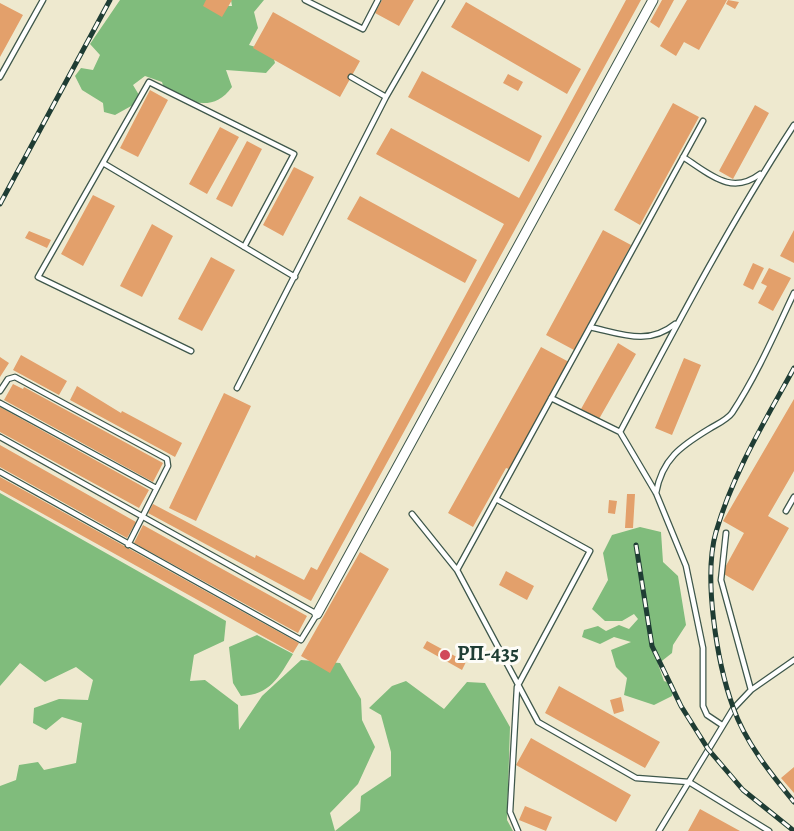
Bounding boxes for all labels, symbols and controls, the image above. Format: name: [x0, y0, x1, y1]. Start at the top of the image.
place label: РП-435: [457, 642, 519, 668]
marker: РП-435: [438, 648, 452, 662]

